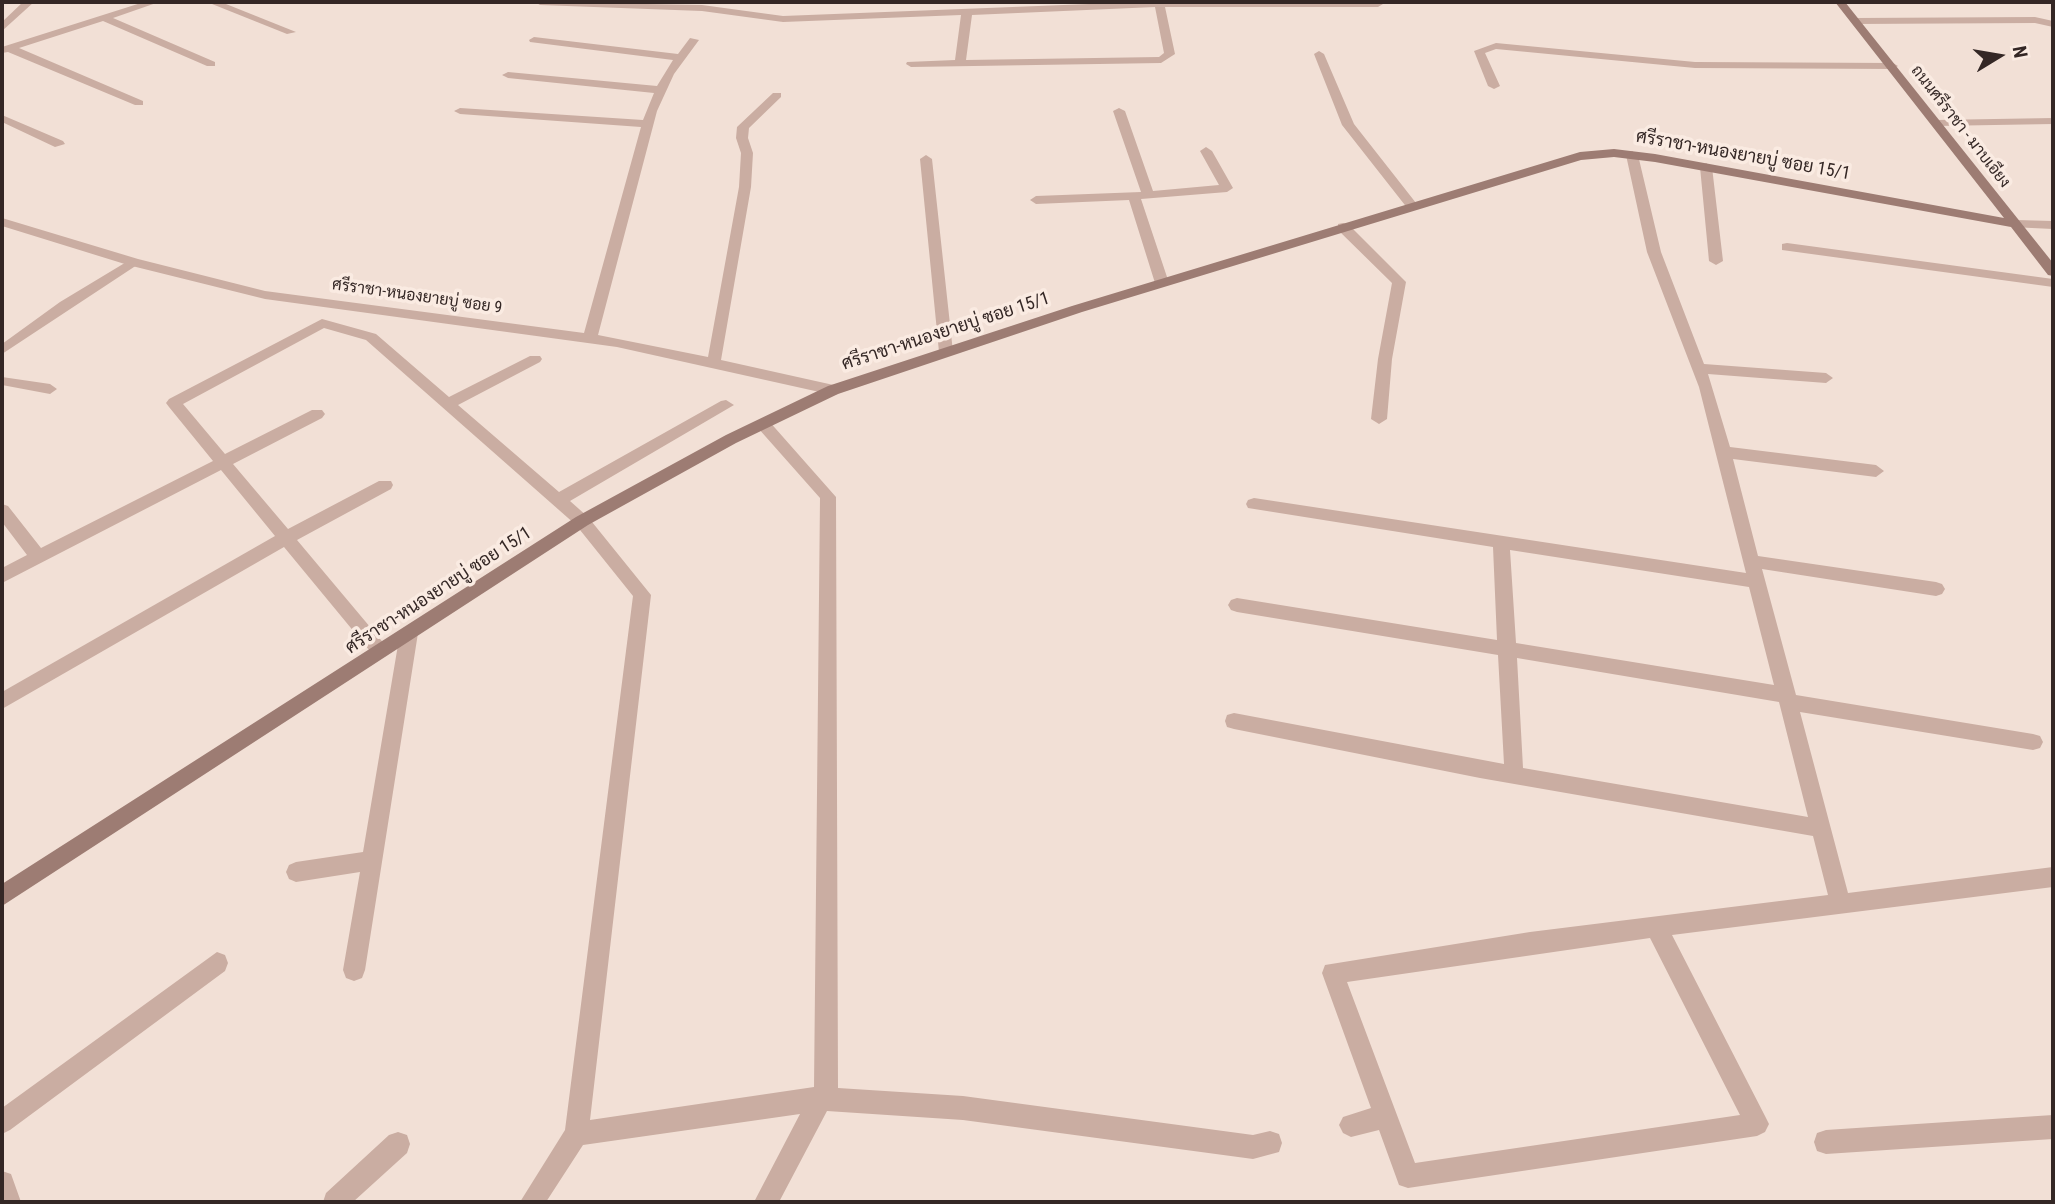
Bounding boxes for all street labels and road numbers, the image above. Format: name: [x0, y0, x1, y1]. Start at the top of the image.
street label: ถนนศรีราชา - มาบเอียง: [1906, 62, 2014, 192]
street label: ศรีราชา-หนองยายบู่ ซอย 15/1: [1634, 127, 1852, 185]
street label: ศรีราชา-หนองยายบู่ ซอย 9: [331, 276, 503, 318]
street label: ศรีราชา-หนองยายบู่ ซอย 15/1: [839, 288, 1053, 376]
street label: ศรีราชา-หนองยายบู่ ซอย 15/1: [342, 523, 536, 659]

